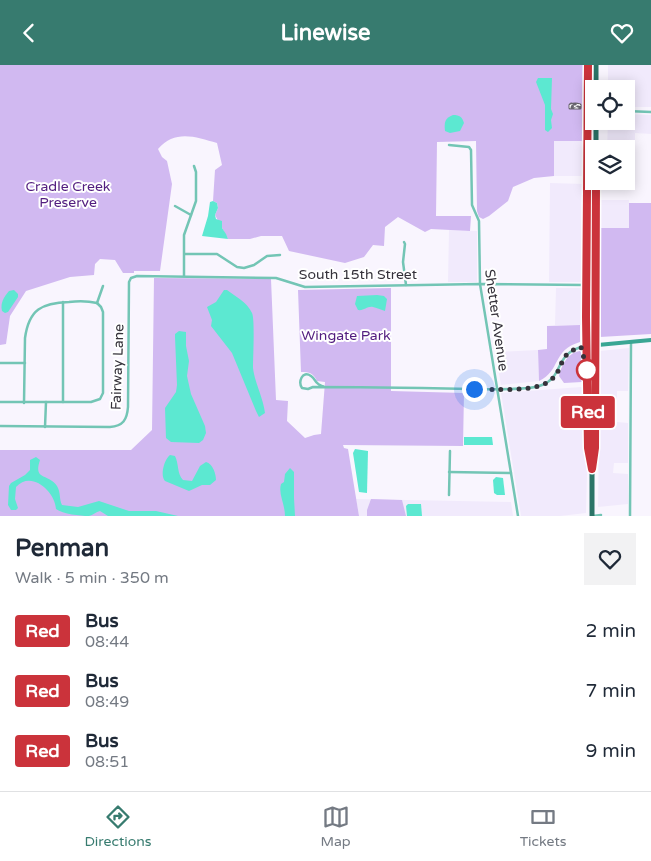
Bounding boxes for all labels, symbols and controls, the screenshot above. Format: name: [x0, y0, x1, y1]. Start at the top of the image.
icon: back: [15, 19, 43, 47]
icon: heart: [608, 19, 636, 47]
text: Linewise: [281, 20, 370, 46]
map controls: [585, 80, 635, 190]
button: locate: [585, 80, 635, 130]
button: layers: [585, 140, 635, 190]
park label: Cradle Creek Preserve: [25, 178, 111, 211]
street label: South 15th Street: [299, 266, 418, 283]
street label: Shetter Avenue: [481, 268, 512, 372]
street label: Fairway Lane: [107, 323, 128, 411]
park label: Wingate Park: [301, 327, 391, 344]
unlabelled marker: [576, 359, 598, 381]
your location: [462, 377, 487, 402]
line badge: Red: [559, 396, 617, 428]
text: Red: [571, 401, 605, 423]
button: heart: [584, 533, 636, 585]
text: Penman: [15, 534, 109, 563]
text: Walk · 5 min · 350 m: [15, 568, 169, 588]
text: Bus: [85, 610, 119, 632]
text: Red: [25, 620, 60, 642]
text: 2 min: [585, 620, 636, 642]
text: 08:44: [85, 632, 129, 652]
text: Bus: [85, 670, 119, 692]
text: Red: [25, 680, 60, 702]
text: 7 min: [585, 680, 636, 702]
text: 08:49: [85, 692, 129, 712]
text: Bus: [85, 730, 119, 752]
text: Red: [25, 740, 60, 762]
text: 9 min: [585, 740, 636, 762]
text: 08:51: [85, 752, 129, 772]
tab: Directions: [84, 803, 151, 850]
tab: Map: [320, 803, 351, 850]
tab: Tickets: [520, 803, 567, 850]

